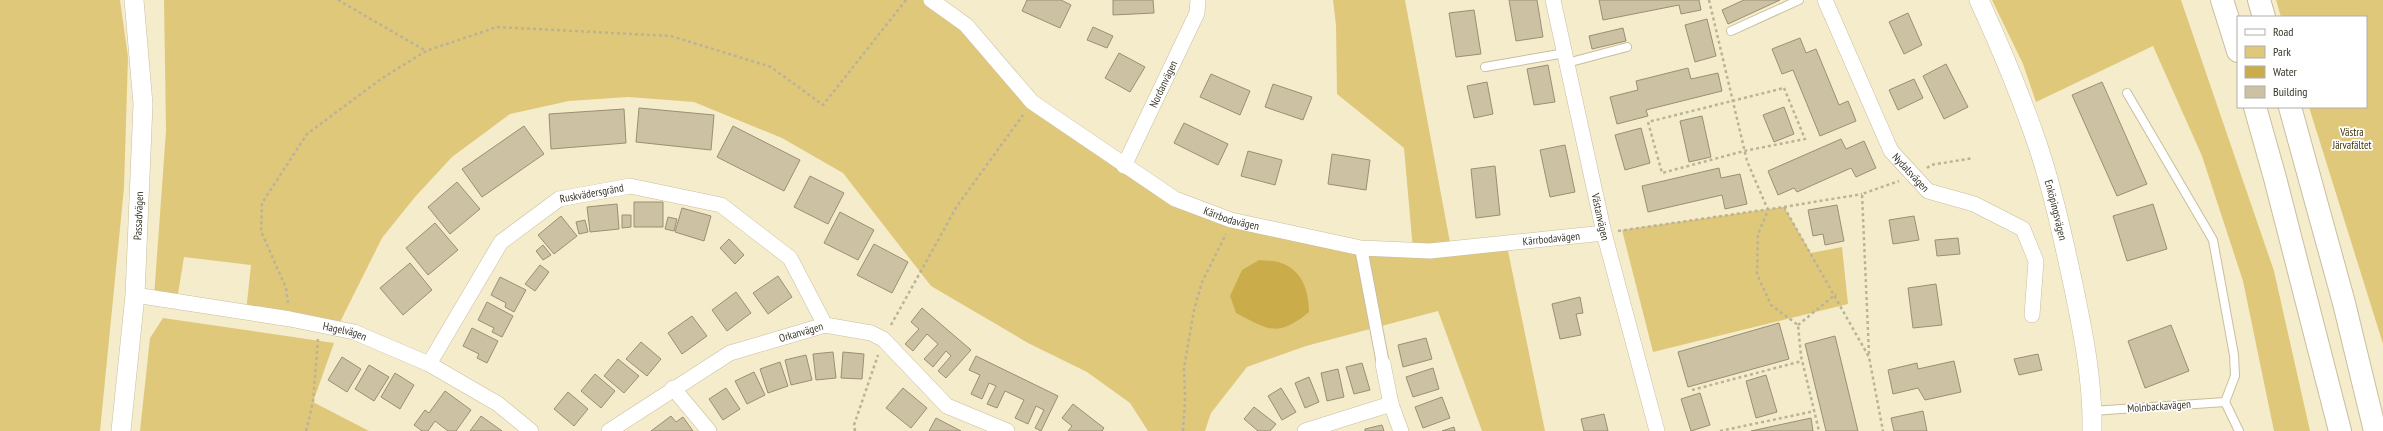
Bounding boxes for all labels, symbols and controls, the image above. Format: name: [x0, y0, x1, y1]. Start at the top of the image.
legend: [2237, 16, 2367, 108]
text: Road: [2273, 24, 2293, 39]
text: Park: [2273, 44, 2291, 59]
street label: Nordanvägen: [1146, 58, 1180, 110]
text: Water: [2273, 64, 2298, 79]
text: Building: [2273, 84, 2308, 99]
park label: Västra Järvafältet: [2331, 125, 2372, 152]
street label: Nydalsvägen: [1889, 150, 1933, 195]
street label: Enköpingsvägen: [2042, 178, 2070, 242]
street label: Ruskvädersgränd: [559, 180, 625, 206]
street label: Passadvägen: [130, 191, 146, 240]
street label: Västanvägen: [1588, 191, 1613, 242]
street label: Kärrbodavägen: [1202, 203, 1261, 233]
street label: Kärrbodavägen: [1522, 229, 1581, 248]
street label: Hagelvägen: [322, 319, 369, 344]
street label: Orkanvägen: [777, 319, 825, 345]
street label: Molnbackavägen: [2127, 397, 2191, 415]

